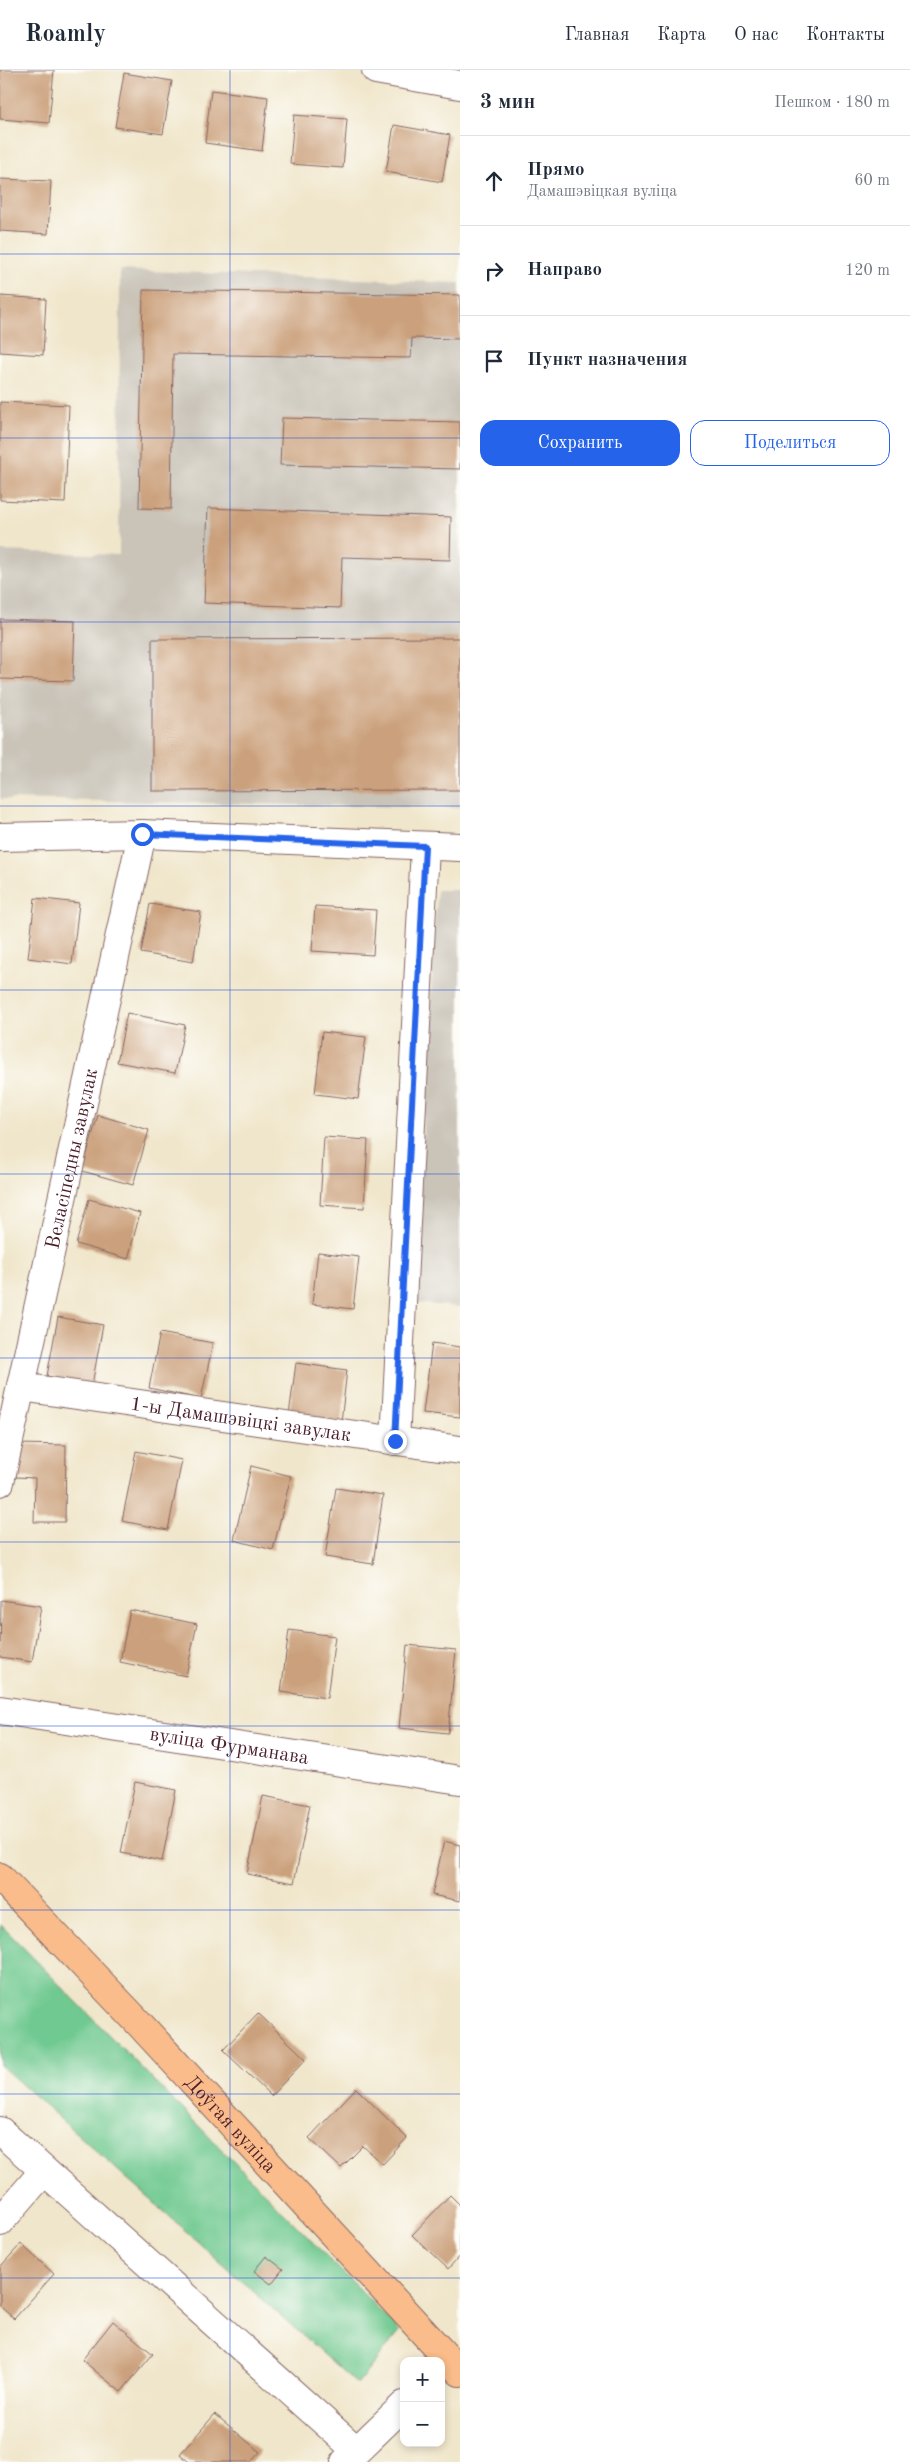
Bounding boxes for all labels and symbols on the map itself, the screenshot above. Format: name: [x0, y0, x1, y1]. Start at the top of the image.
route start: [131, 823, 154, 846]
street label: Веласіпедны завулак: [43, 1067, 102, 1251]
street label: 1-ы Дамашэвіцкі завулак: [129, 1395, 352, 1446]
route end: [384, 1430, 407, 1453]
street label: вуліца Фурманава: [148, 1725, 310, 1769]
street label: Доўгая вуліца: [180, 2072, 279, 2177]

